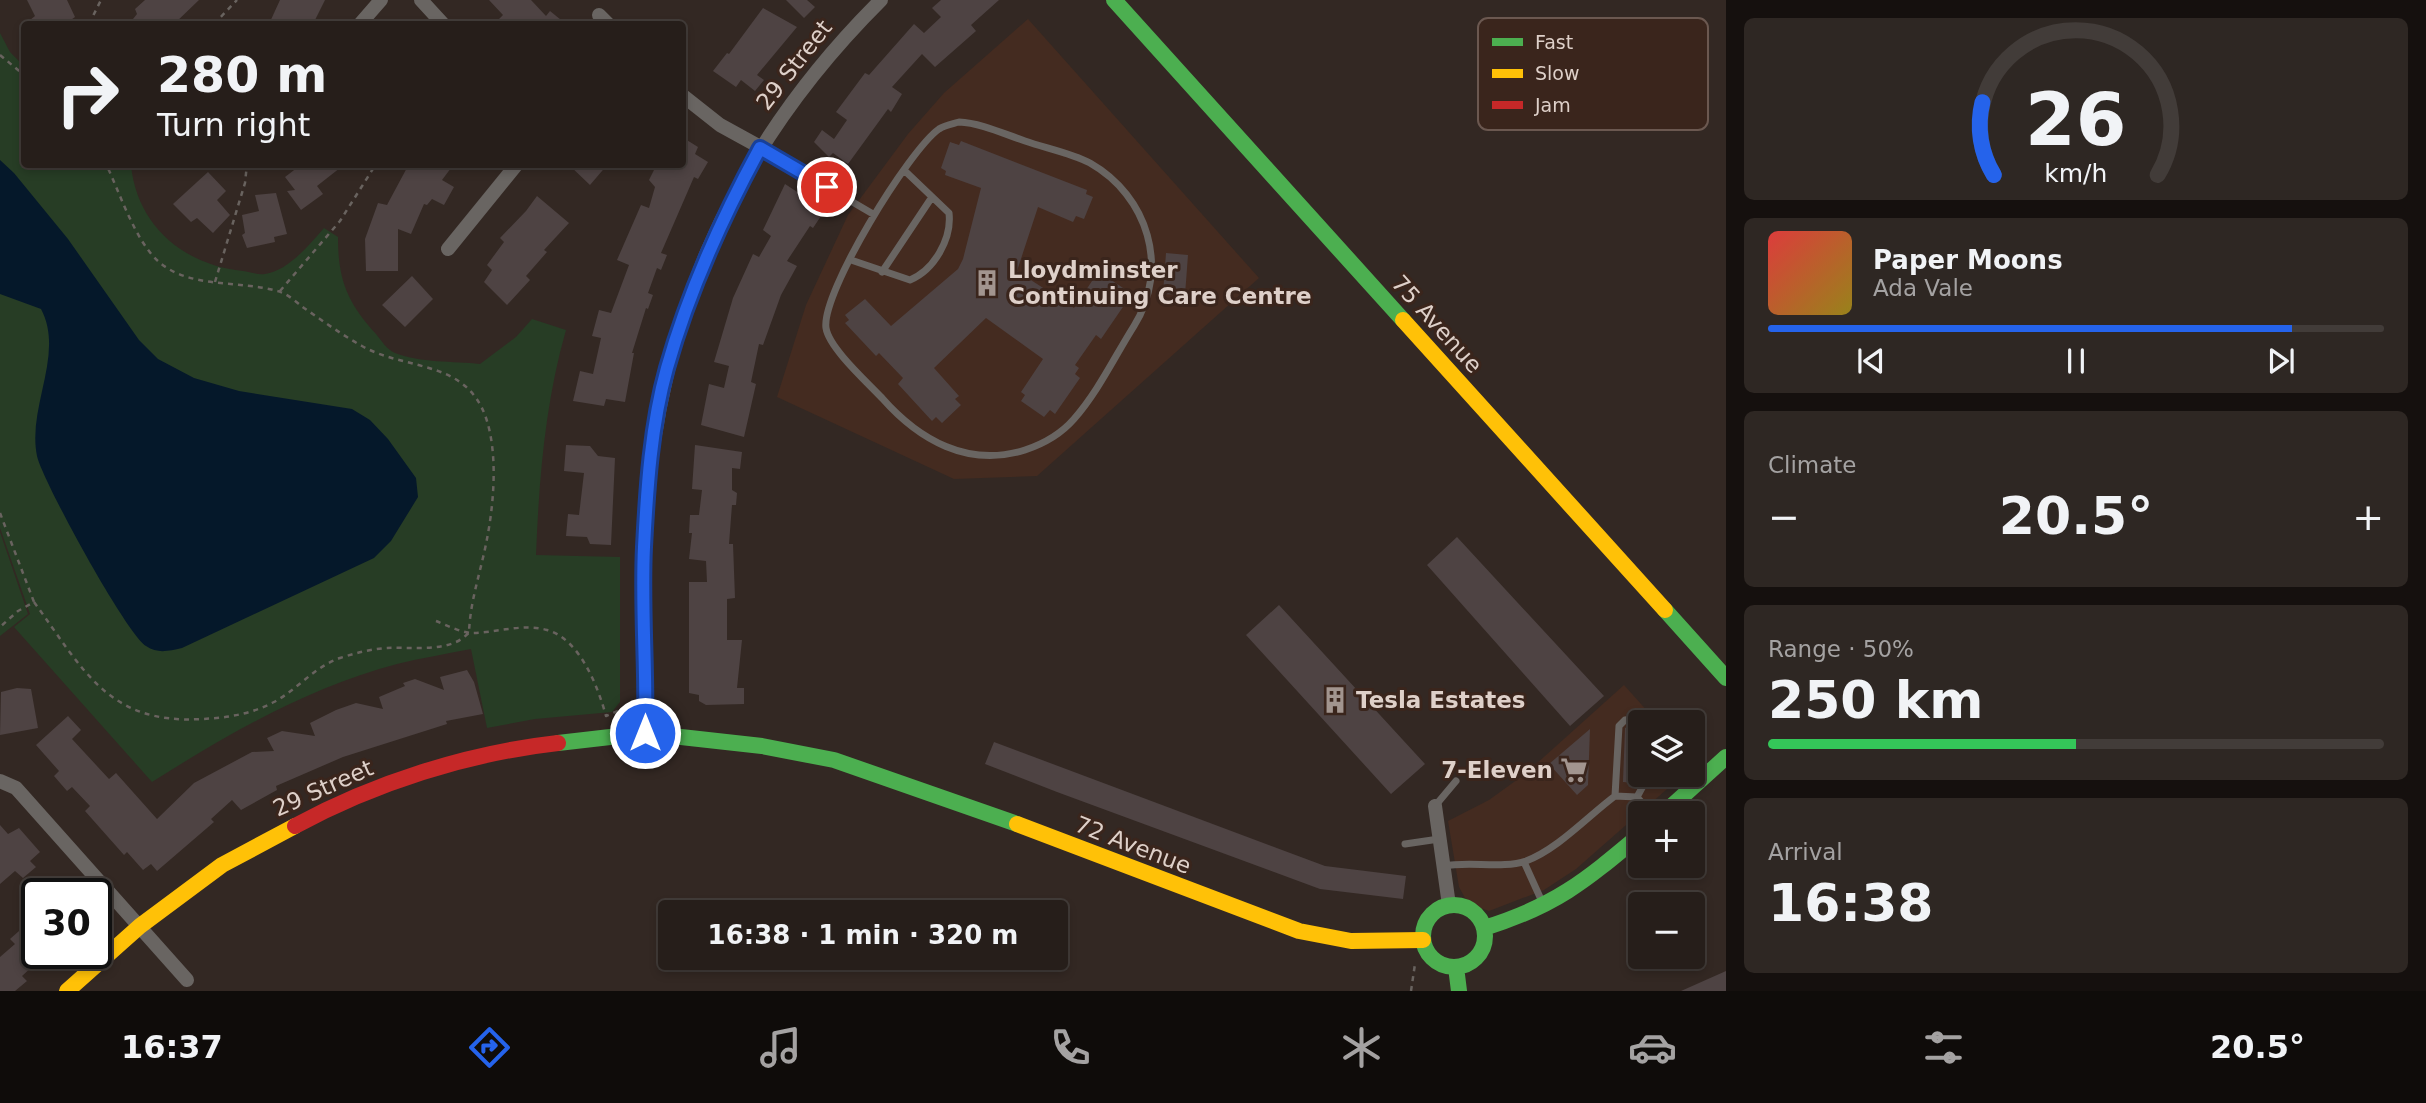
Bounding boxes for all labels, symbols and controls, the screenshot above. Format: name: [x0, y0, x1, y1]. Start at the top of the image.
street label: 29 Street: [751, 15, 837, 115]
legend: [1478, 18, 1708, 130]
text: Fast: [1535, 31, 1573, 53]
text: 280 m: [157, 47, 327, 104]
icon: right: [42, 49, 133, 140]
text: Slow: [1535, 62, 1580, 84]
text: 26: [2025, 77, 2127, 162]
text: Jam: [1534, 94, 1571, 116]
text: Turn right: [157, 106, 310, 144]
pin: [797, 157, 857, 217]
text: km/h: [2044, 159, 2108, 188]
icon: arrive: [808, 168, 846, 206]
text: Paper Moons: [1873, 245, 2063, 275]
place label: Lloydminster Continuing Care Centre: [1008, 257, 1312, 309]
building icon: Lloydminster Continuing Care Centre: [972, 268, 1002, 298]
street label: 75 Avenue: [1387, 270, 1487, 378]
text: Ada Vale: [1873, 275, 1973, 301]
icon: previous: [1852, 342, 1890, 380]
icon: pause: [2057, 342, 2095, 380]
icon: next: [2262, 342, 2300, 380]
text: Climate: [1768, 452, 1857, 478]
text: 20.5°: [1999, 486, 2153, 546]
text: −: [1768, 495, 1800, 539]
text: +: [2352, 495, 2384, 539]
text: Range · 50%: [1768, 636, 1914, 662]
text: 250 km: [1768, 670, 1983, 730]
building icon: Tesla Estates: [1320, 685, 1350, 715]
place label: Tesla Estates: [1356, 687, 1526, 713]
position arrow: [608, 696, 682, 770]
map controls: [1628, 710, 1705, 969]
button: layers: [1628, 710, 1705, 787]
street label: 29 Street: [269, 754, 377, 822]
supermarket icon: 7-Eleven: [1559, 755, 1589, 785]
place label: 7-Eleven: [1441, 757, 1553, 783]
button: +: [1628, 801, 1705, 878]
street label: 72 Avenue: [1071, 811, 1195, 879]
text: Arrival: [1768, 839, 1843, 865]
text: 16:38: [1768, 873, 1934, 933]
speed limit sign: 30: [21, 878, 112, 969]
button: −: [1628, 892, 1705, 969]
text: 16:38 · 1 min · 320 m: [708, 920, 1018, 950]
icon: directions: [465, 1023, 514, 1072]
icon: music: [756, 1023, 805, 1072]
icon: phone: [1046, 1023, 1095, 1072]
icon: climate: [1337, 1023, 1386, 1072]
icon: car: [1628, 1023, 1677, 1072]
icon: filters: [1919, 1023, 1968, 1072]
text: 16:37: [121, 1028, 223, 1066]
text: 20.5°: [2210, 1028, 2305, 1066]

